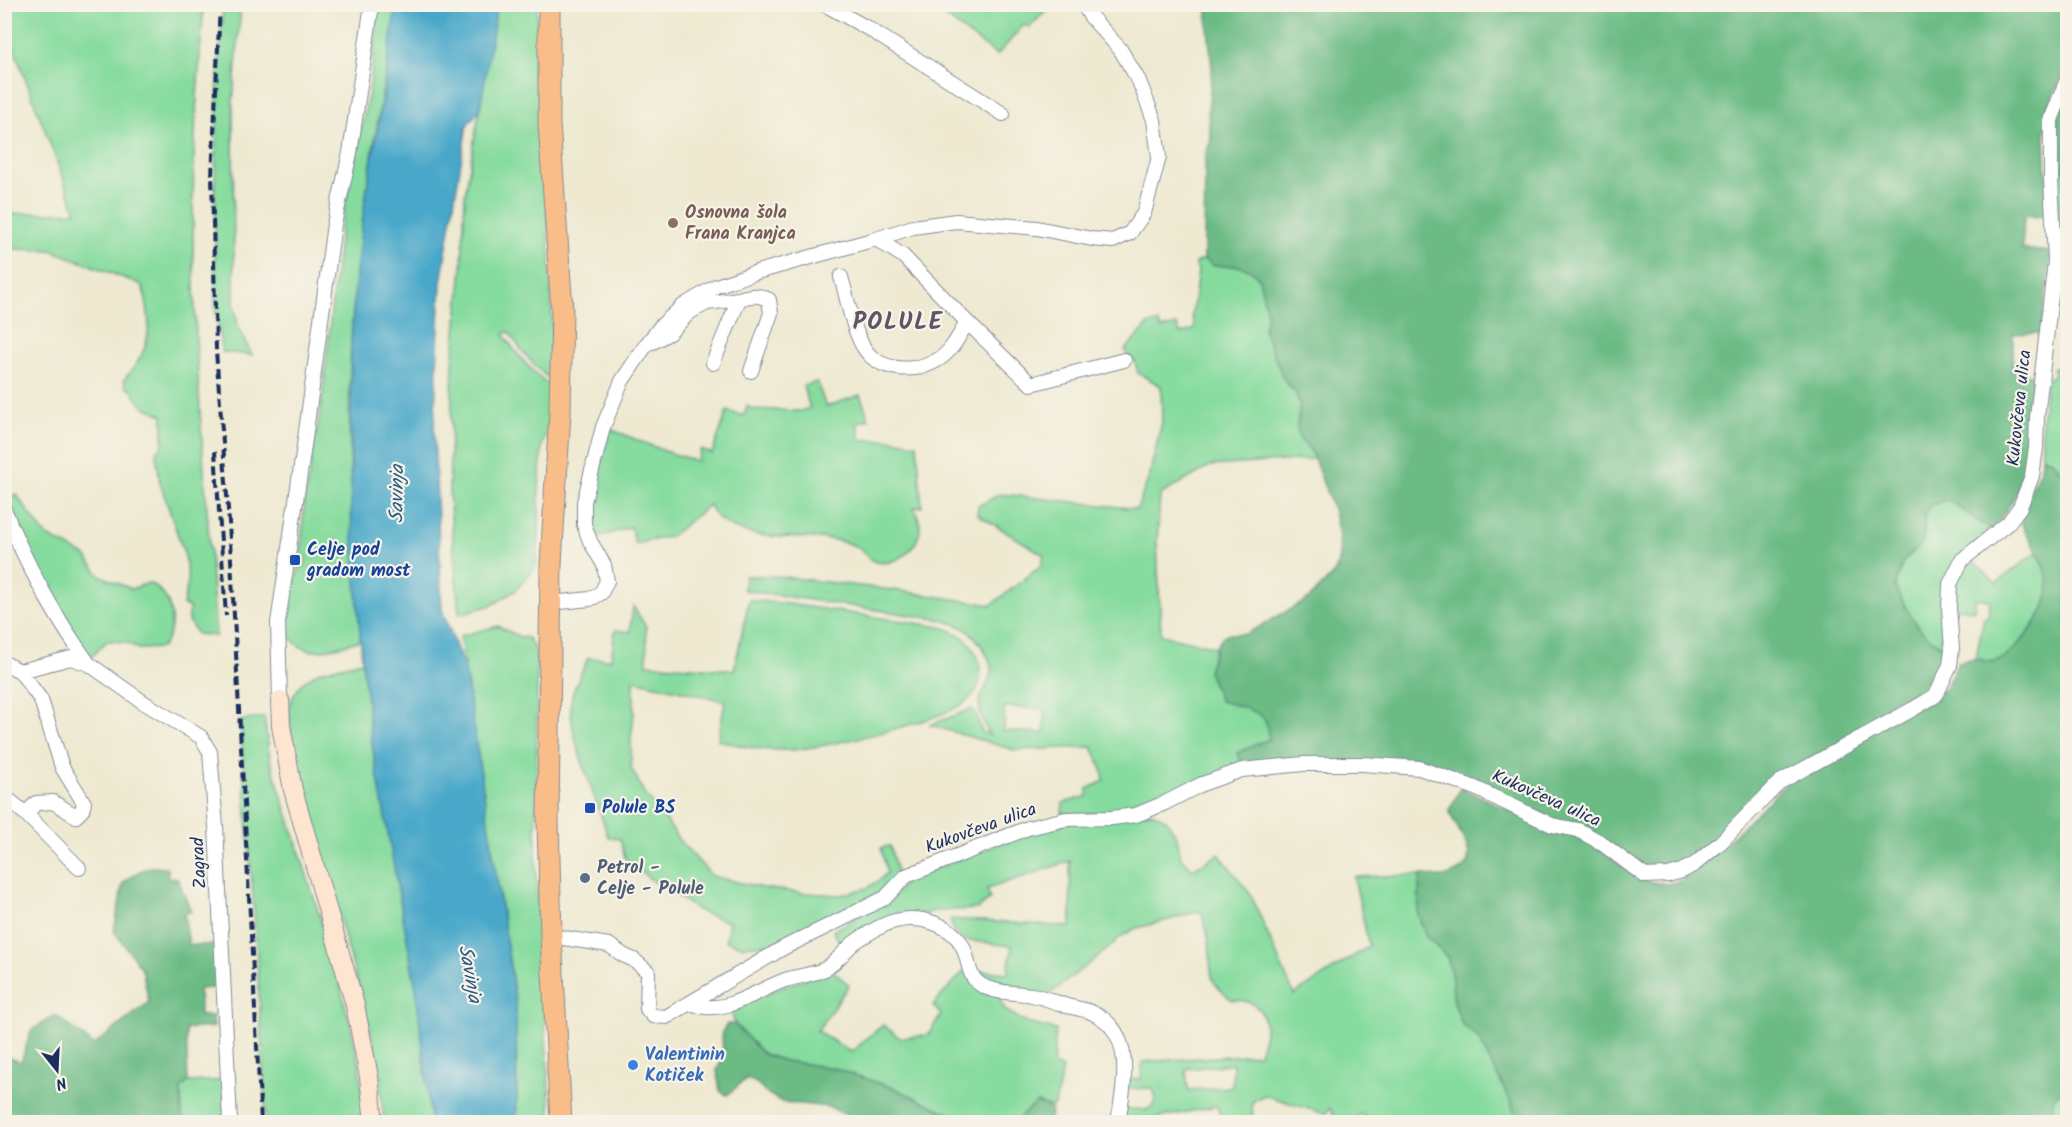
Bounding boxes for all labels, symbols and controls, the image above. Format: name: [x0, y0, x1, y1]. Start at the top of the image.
place label: Osnovna šola Frana Kranjca: [685, 199, 796, 249]
marker: Osnovna šola Frana Kranjca: [666, 216, 680, 230]
district label: POLULE: [853, 303, 944, 342]
street label: Kukovčeva ulica: [1999, 348, 2041, 468]
water label: Savinja: [381, 463, 415, 523]
place label: Celje pod gradom most: [306, 536, 411, 586]
marker: Celje pod gradom most: [288, 553, 302, 567]
street label: Kukovčeva ulica: [1487, 762, 1605, 836]
place label: Polule BS: [602, 794, 675, 823]
street label: Kukovčeva ulica: [921, 795, 1041, 863]
marker: Polule BS: [583, 801, 597, 815]
street label: Zagrad: [184, 835, 216, 889]
place label: Petrol - Celje - Polule: [597, 854, 704, 904]
marker: Petrol - Celje - Polule: [578, 871, 592, 885]
water label: Savinja: [448, 943, 490, 1007]
north arrow: [27, 1040, 87, 1100]
place label: Valentinin Kotiček: [645, 1041, 725, 1091]
marker: Valentinin Kotiček: [626, 1058, 640, 1072]
text: N: [53, 1069, 70, 1096]

